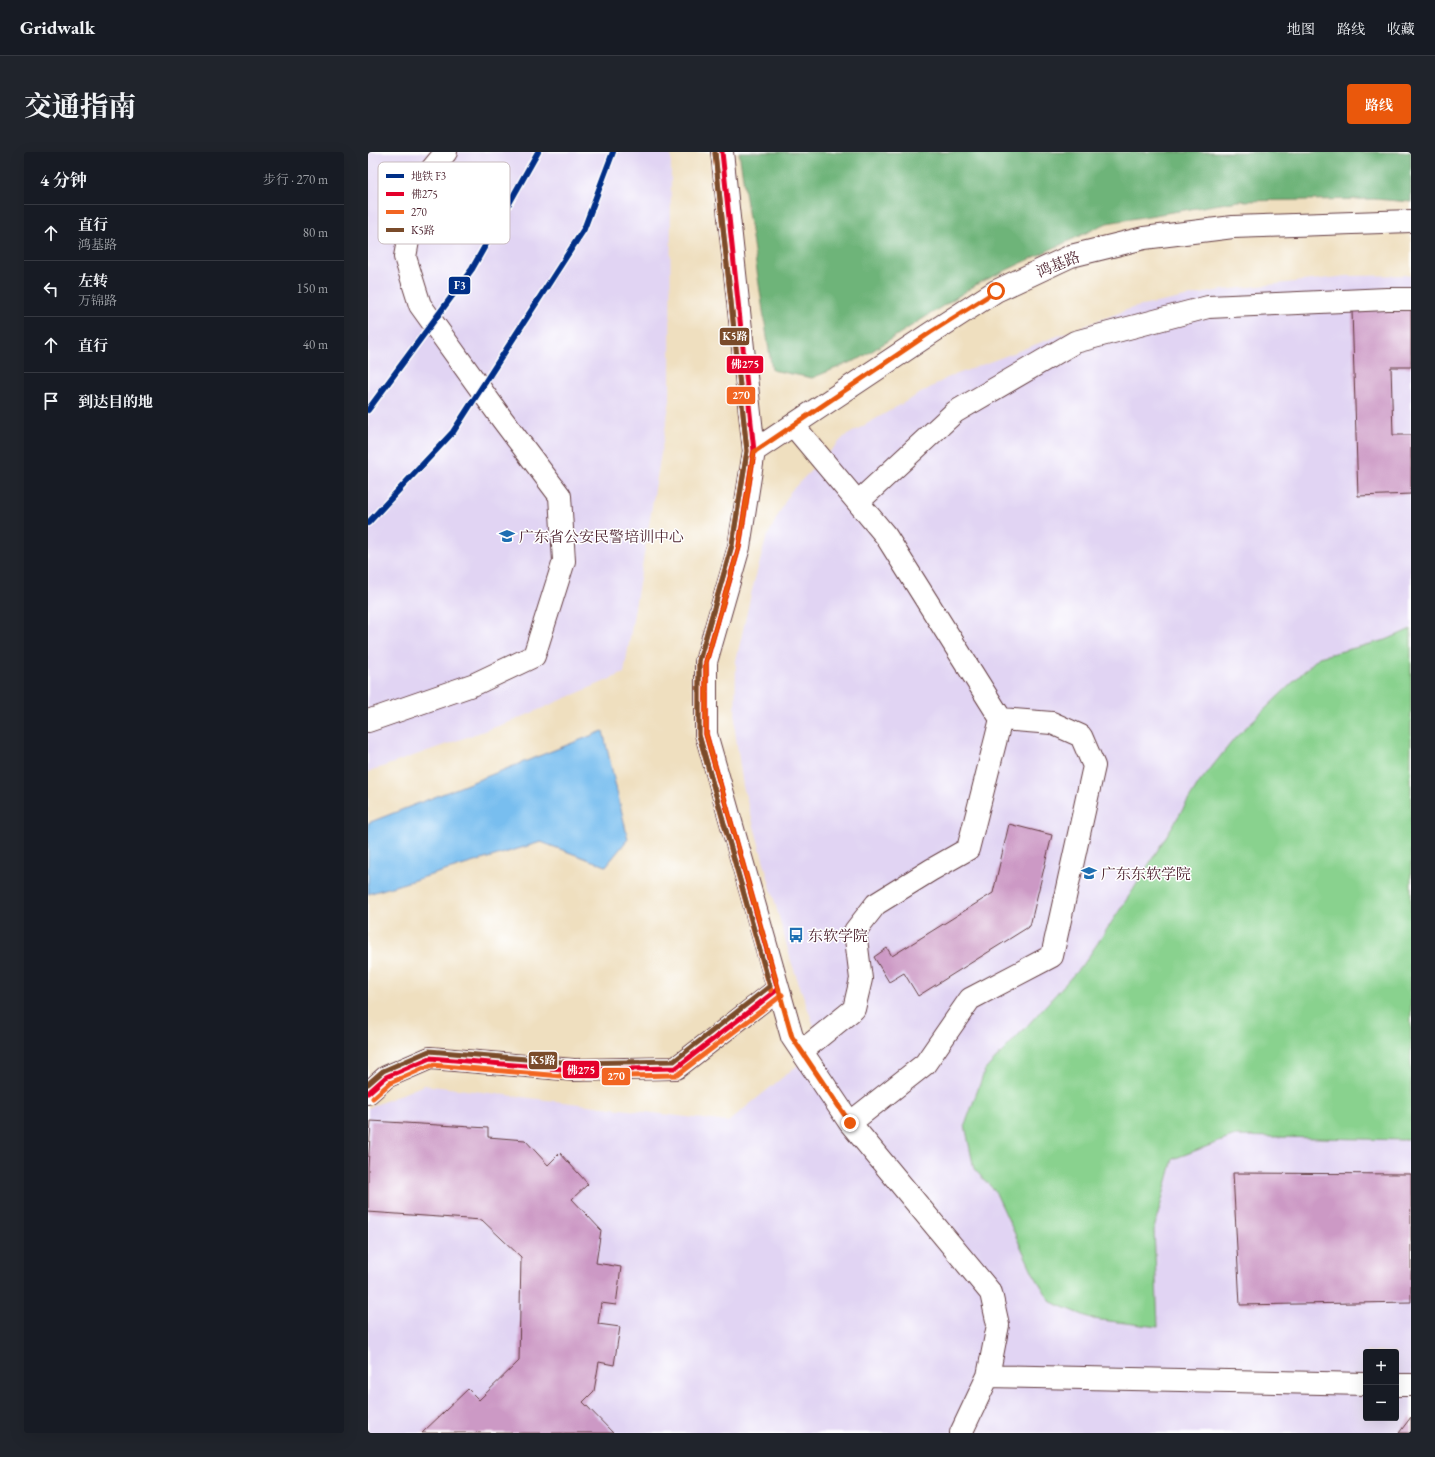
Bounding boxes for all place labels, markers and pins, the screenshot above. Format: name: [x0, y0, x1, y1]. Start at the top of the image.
school or university icon: 广东省公安民警培训中心: [498, 527, 516, 545]
place label: 广东省公安民警培训中心: [519, 527, 684, 546]
school or university icon: 广东东软学院: [1080, 864, 1098, 882]
place label: 广东东软学院: [1101, 864, 1191, 883]
bus stop icon: 东软学院: [787, 926, 805, 944]
place label: 东软学院: [808, 926, 868, 945]

